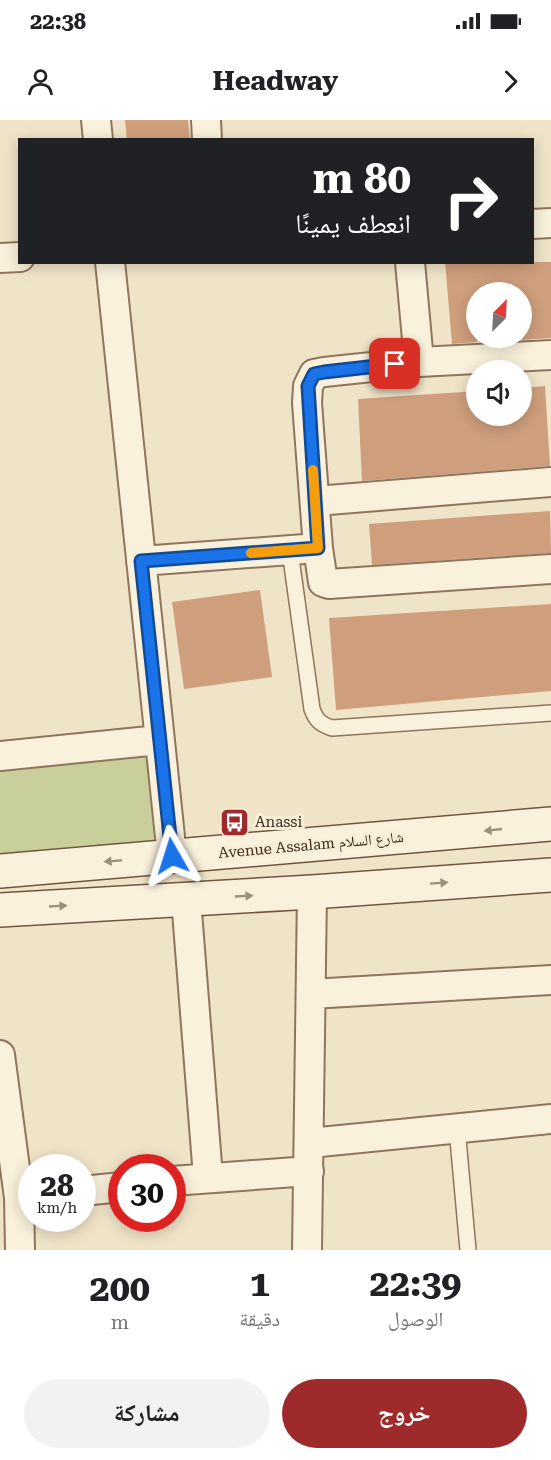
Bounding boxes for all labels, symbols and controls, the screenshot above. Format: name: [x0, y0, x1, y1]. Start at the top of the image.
text: 22:38: [30, 9, 86, 34]
icon: person: [24, 65, 57, 98]
text: Headway: [213, 65, 338, 97]
icon: forward: [494, 65, 527, 98]
text: 80 m: [313, 154, 411, 203]
icon: right: [432, 162, 510, 240]
text: انعطف يمينًا: [295, 208, 411, 240]
north arrow: [466, 282, 532, 348]
map controls: [466, 282, 532, 426]
pin: [369, 338, 420, 389]
icon: arrive: [378, 347, 411, 380]
button: sound: [466, 360, 532, 426]
bus stop icon: Anassi: [218, 806, 250, 838]
place label: Anassi: [255, 813, 302, 831]
position arrow: [140, 824, 204, 888]
one-way arrow: [483, 825, 502, 835]
street label: Avenue Assalam شارع السلام: [217, 828, 405, 863]
one-way arrow: [104, 856, 123, 866]
one-way arrow: [429, 878, 448, 888]
one-way arrow: [235, 891, 254, 900]
one-way arrow: [49, 902, 68, 911]
speed limit sign: 30: [108, 1154, 186, 1232]
text: 28: [40, 1168, 74, 1203]
text: km/h: [37, 1199, 77, 1217]
text: 1: [250, 1263, 270, 1305]
text: 22:39: [370, 1263, 462, 1305]
text: 200: [90, 1268, 150, 1310]
text: دقيقة: [239, 1307, 280, 1331]
text: الوصول: [388, 1307, 443, 1331]
text: m: [111, 1310, 129, 1334]
button: مشاركة: [24, 1379, 270, 1448]
button: خروج: [282, 1379, 527, 1448]

